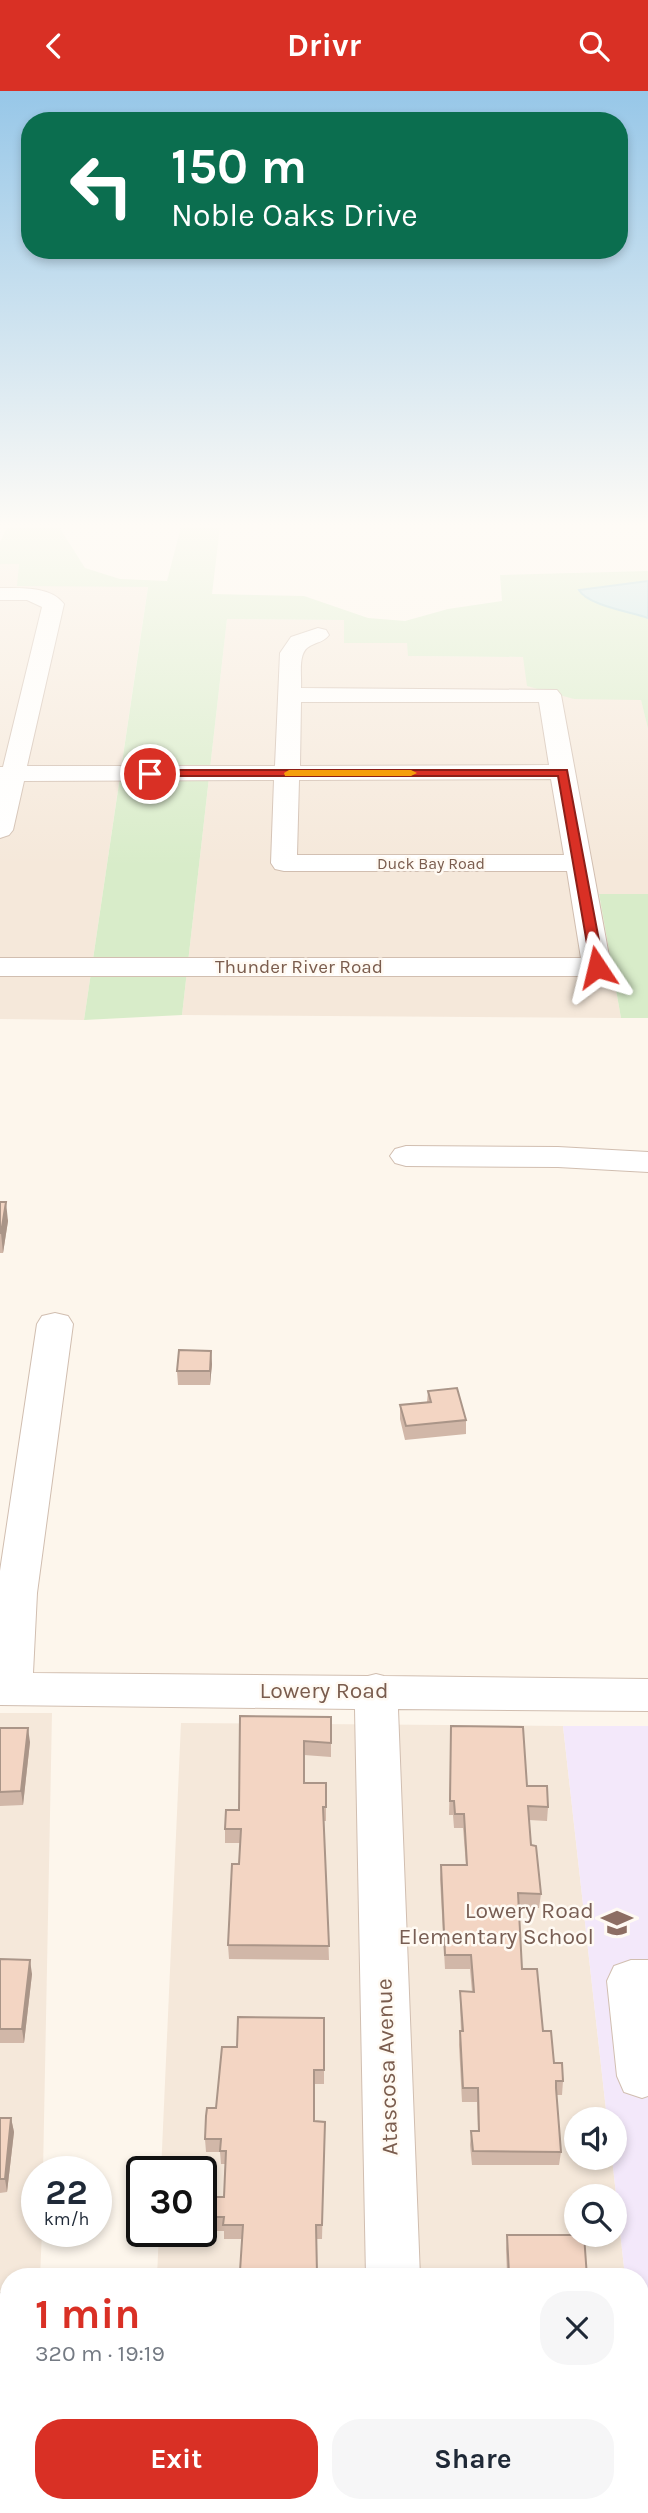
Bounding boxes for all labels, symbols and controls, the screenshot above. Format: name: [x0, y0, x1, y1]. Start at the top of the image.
icon: back: [35, 27, 73, 65]
text: Drivr: [287, 27, 361, 64]
icon: search: [575, 27, 613, 65]
text: 150 m: [171, 138, 307, 195]
icon: left: [56, 140, 147, 231]
text: Noble Oaks Drive: [171, 197, 418, 234]
pin: [120, 744, 180, 804]
icon: arrive: [131, 755, 169, 793]
street label: Duck Bay Road: [377, 854, 485, 873]
position arrow: [560, 930, 634, 1004]
street label: Thunder River Road: [215, 956, 383, 978]
street label: Lowery Road: [259, 1677, 389, 1704]
place label: Lowery Road Elementary School: [399, 1897, 594, 1950]
school or university icon: Lowery Road Elementary School: [600, 1906, 634, 1940]
street label: Atascosa Avenue: [370, 1978, 404, 2156]
map controls: [564, 2107, 627, 2247]
button: sound: [564, 2107, 627, 2170]
speed limit sign: 30: [126, 2156, 217, 2247]
text: 22: [45, 2172, 88, 2213]
button: search: [564, 2184, 627, 2247]
text: km/h: [44, 2208, 89, 2230]
text: 1 min: [35, 2289, 140, 2339]
button: close: [540, 2291, 614, 2365]
text: 320 m · 19:19: [35, 2340, 165, 2367]
button: Exit: [35, 2419, 318, 2499]
button: Share: [332, 2419, 614, 2499]

